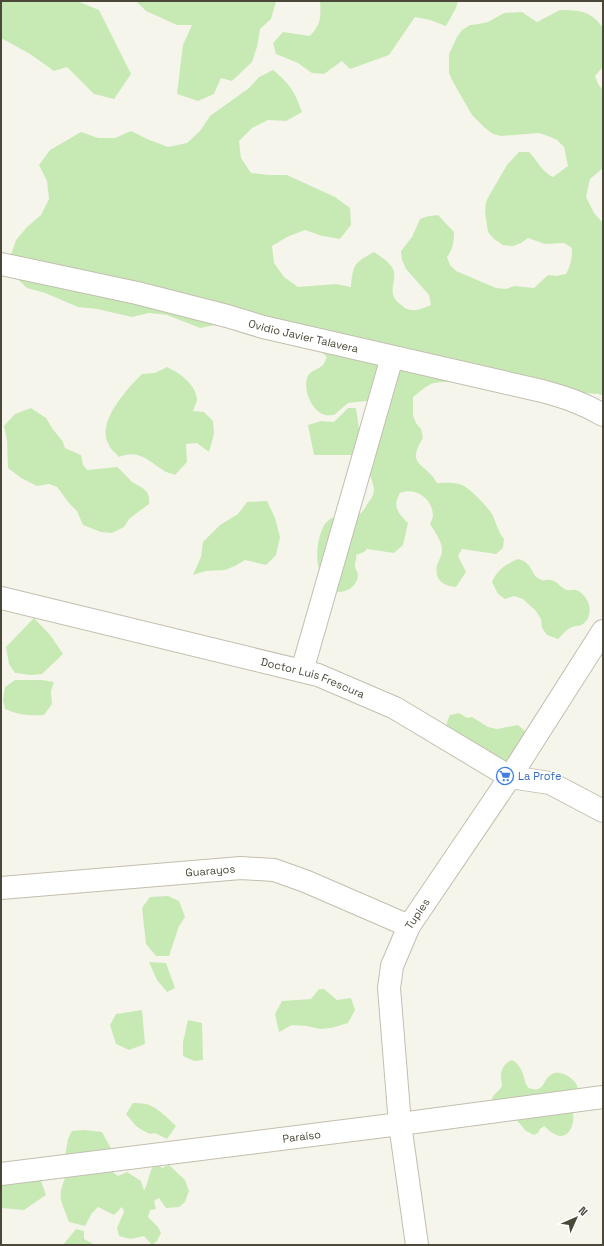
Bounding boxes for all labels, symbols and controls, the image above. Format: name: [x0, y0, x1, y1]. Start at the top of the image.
street label: Ovidio Javier Talavera: [247, 316, 361, 356]
street label: Doctor Luis Frescura: [259, 654, 368, 702]
supermarket icon: La Profe: [495, 766, 515, 786]
place label: La Profe: [518, 769, 561, 783]
street label: Guarayos: [185, 861, 236, 880]
street label: Tupies: [402, 895, 433, 932]
street label: Paraíso: [282, 1127, 322, 1146]
north arrow: [556, 1198, 596, 1238]
text: N: [576, 1203, 591, 1218]

